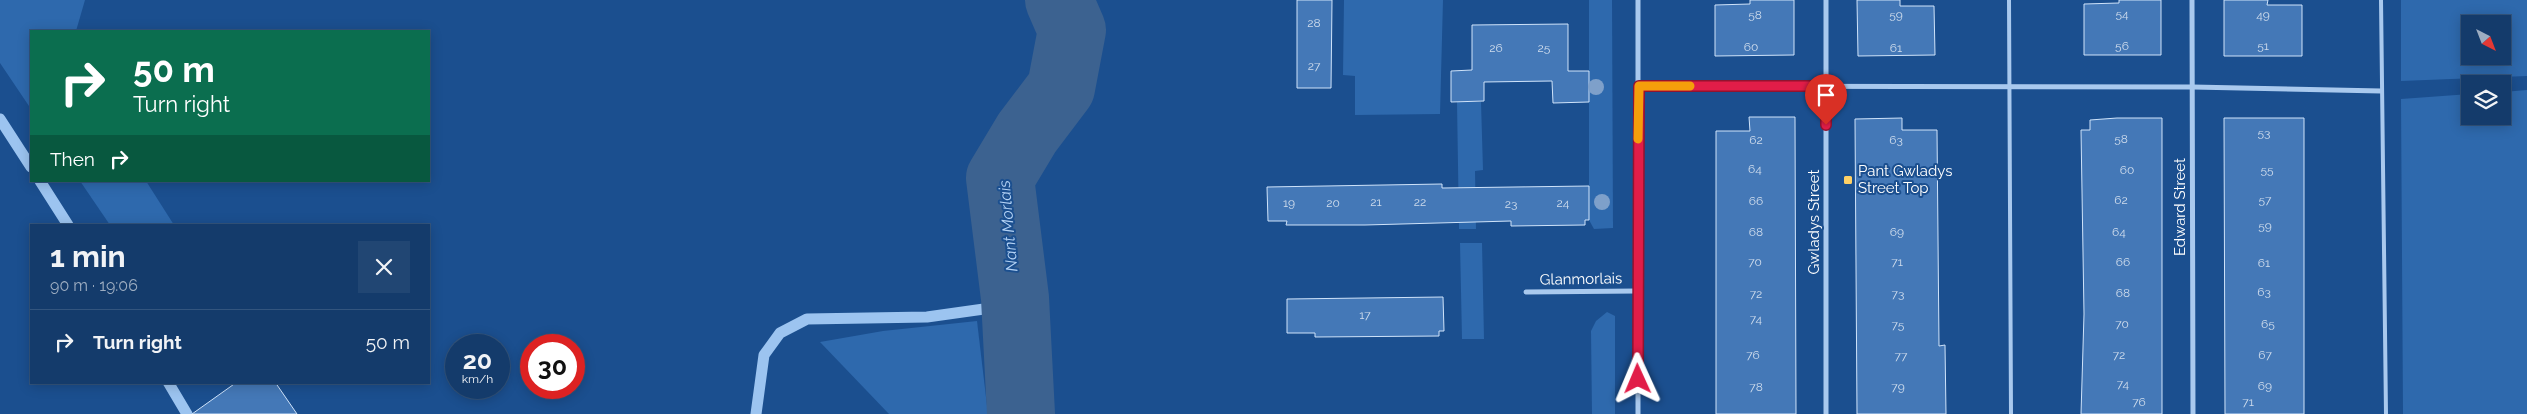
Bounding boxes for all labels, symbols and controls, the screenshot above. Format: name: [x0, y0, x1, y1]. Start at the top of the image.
house number: 54: [2115, 7, 2129, 21]
house number: 58: [1748, 8, 1762, 22]
house number: 59: [1889, 8, 1903, 22]
house number: 49: [2256, 8, 2270, 22]
north arrow: [2461, 15, 2511, 65]
map controls: [2461, 15, 2511, 125]
house number: 28: [1307, 16, 1321, 30]
house number: 56: [2115, 39, 2129, 53]
house number: 51: [2257, 39, 2269, 53]
house number: 60: [1744, 40, 1758, 54]
house number: 26: [1489, 41, 1503, 55]
house number: 25: [1538, 41, 1551, 55]
house number: 61: [1890, 41, 1902, 55]
text: 50 m: [133, 49, 215, 90]
icon: right: [50, 50, 115, 115]
house number: 27: [1308, 59, 1321, 73]
pin: [1805, 74, 1847, 125]
button: layers: [2461, 75, 2511, 125]
icon: arrive: [1812, 81, 1840, 109]
text: Turn right: [133, 91, 230, 117]
house number: 53: [2258, 126, 2270, 140]
house number: 58: [2114, 132, 2128, 146]
house number: 62: [1749, 133, 1763, 147]
house number: 63: [1889, 133, 1903, 147]
icon: right: [105, 145, 133, 173]
text: Then: [50, 148, 95, 170]
street label: Edward Street: [2171, 158, 2189, 256]
house number: 64: [1748, 162, 1762, 176]
place label: Pant Gwladys Street Top: [1858, 162, 1953, 197]
house number: 60: [2120, 163, 2134, 177]
house number: 55: [2260, 163, 2274, 177]
street label: Gwladys Street: [1805, 170, 1823, 275]
marker: Pant Gwladys Street Top: [1842, 174, 1854, 186]
water label: Nant Morlais: [994, 179, 1021, 273]
house number: 62: [2114, 193, 2128, 207]
house number: 57: [2259, 193, 2272, 207]
house number: 66: [1749, 194, 1763, 208]
house number: 21: [1370, 195, 1382, 209]
house number: 22: [1414, 195, 1426, 209]
house number: 19: [1283, 196, 1295, 210]
house number: 20: [1326, 196, 1340, 210]
house number: 24: [1557, 196, 1570, 210]
house number: 23: [1505, 197, 1517, 211]
house number: 59: [2258, 219, 2272, 233]
house number: 68: [1749, 225, 1763, 239]
house number: 69: [1890, 225, 1904, 239]
house number: 64: [2112, 225, 2126, 239]
text: 1 min: [50, 239, 126, 274]
button: close: [358, 241, 410, 293]
house number: 70: [1748, 255, 1762, 269]
house number: 71: [1891, 255, 1903, 269]
house number: 66: [2116, 255, 2130, 269]
house number: 61: [2258, 256, 2270, 270]
street label: Glanmorlais: [1540, 269, 1622, 289]
text: 90 m · 19:06: [50, 276, 138, 295]
house number: 63: [2257, 285, 2271, 299]
house number: 68: [2116, 286, 2130, 300]
house number: 72: [1750, 287, 1762, 301]
house number: 73: [1892, 287, 1904, 301]
house number: 17: [1359, 308, 1371, 322]
house number: 74: [1750, 312, 1763, 326]
house number: 70: [2115, 317, 2129, 331]
house number: 65: [2261, 317, 2275, 331]
house number: 75: [1892, 318, 1905, 332]
icon: right: [50, 328, 78, 356]
text: Turn right: [93, 331, 182, 353]
text: 50 m: [366, 331, 410, 353]
speed limit sign: 30: [520, 334, 585, 399]
text: 20: [463, 345, 492, 375]
house number: 76: [1746, 348, 1760, 362]
house number: 72: [2113, 348, 2125, 362]
house number: 67: [2258, 348, 2272, 362]
house number: 77: [1895, 349, 1908, 363]
position arrow: [1611, 352, 1663, 404]
text: km/h: [462, 372, 493, 386]
house number: 74: [2117, 377, 2130, 391]
house number: 69: [2258, 379, 2272, 393]
house number: 78: [1749, 380, 1763, 394]
house number: 79: [1891, 380, 1905, 394]
house number: 76: [2132, 395, 2146, 409]
house number: 71: [2242, 395, 2254, 409]

